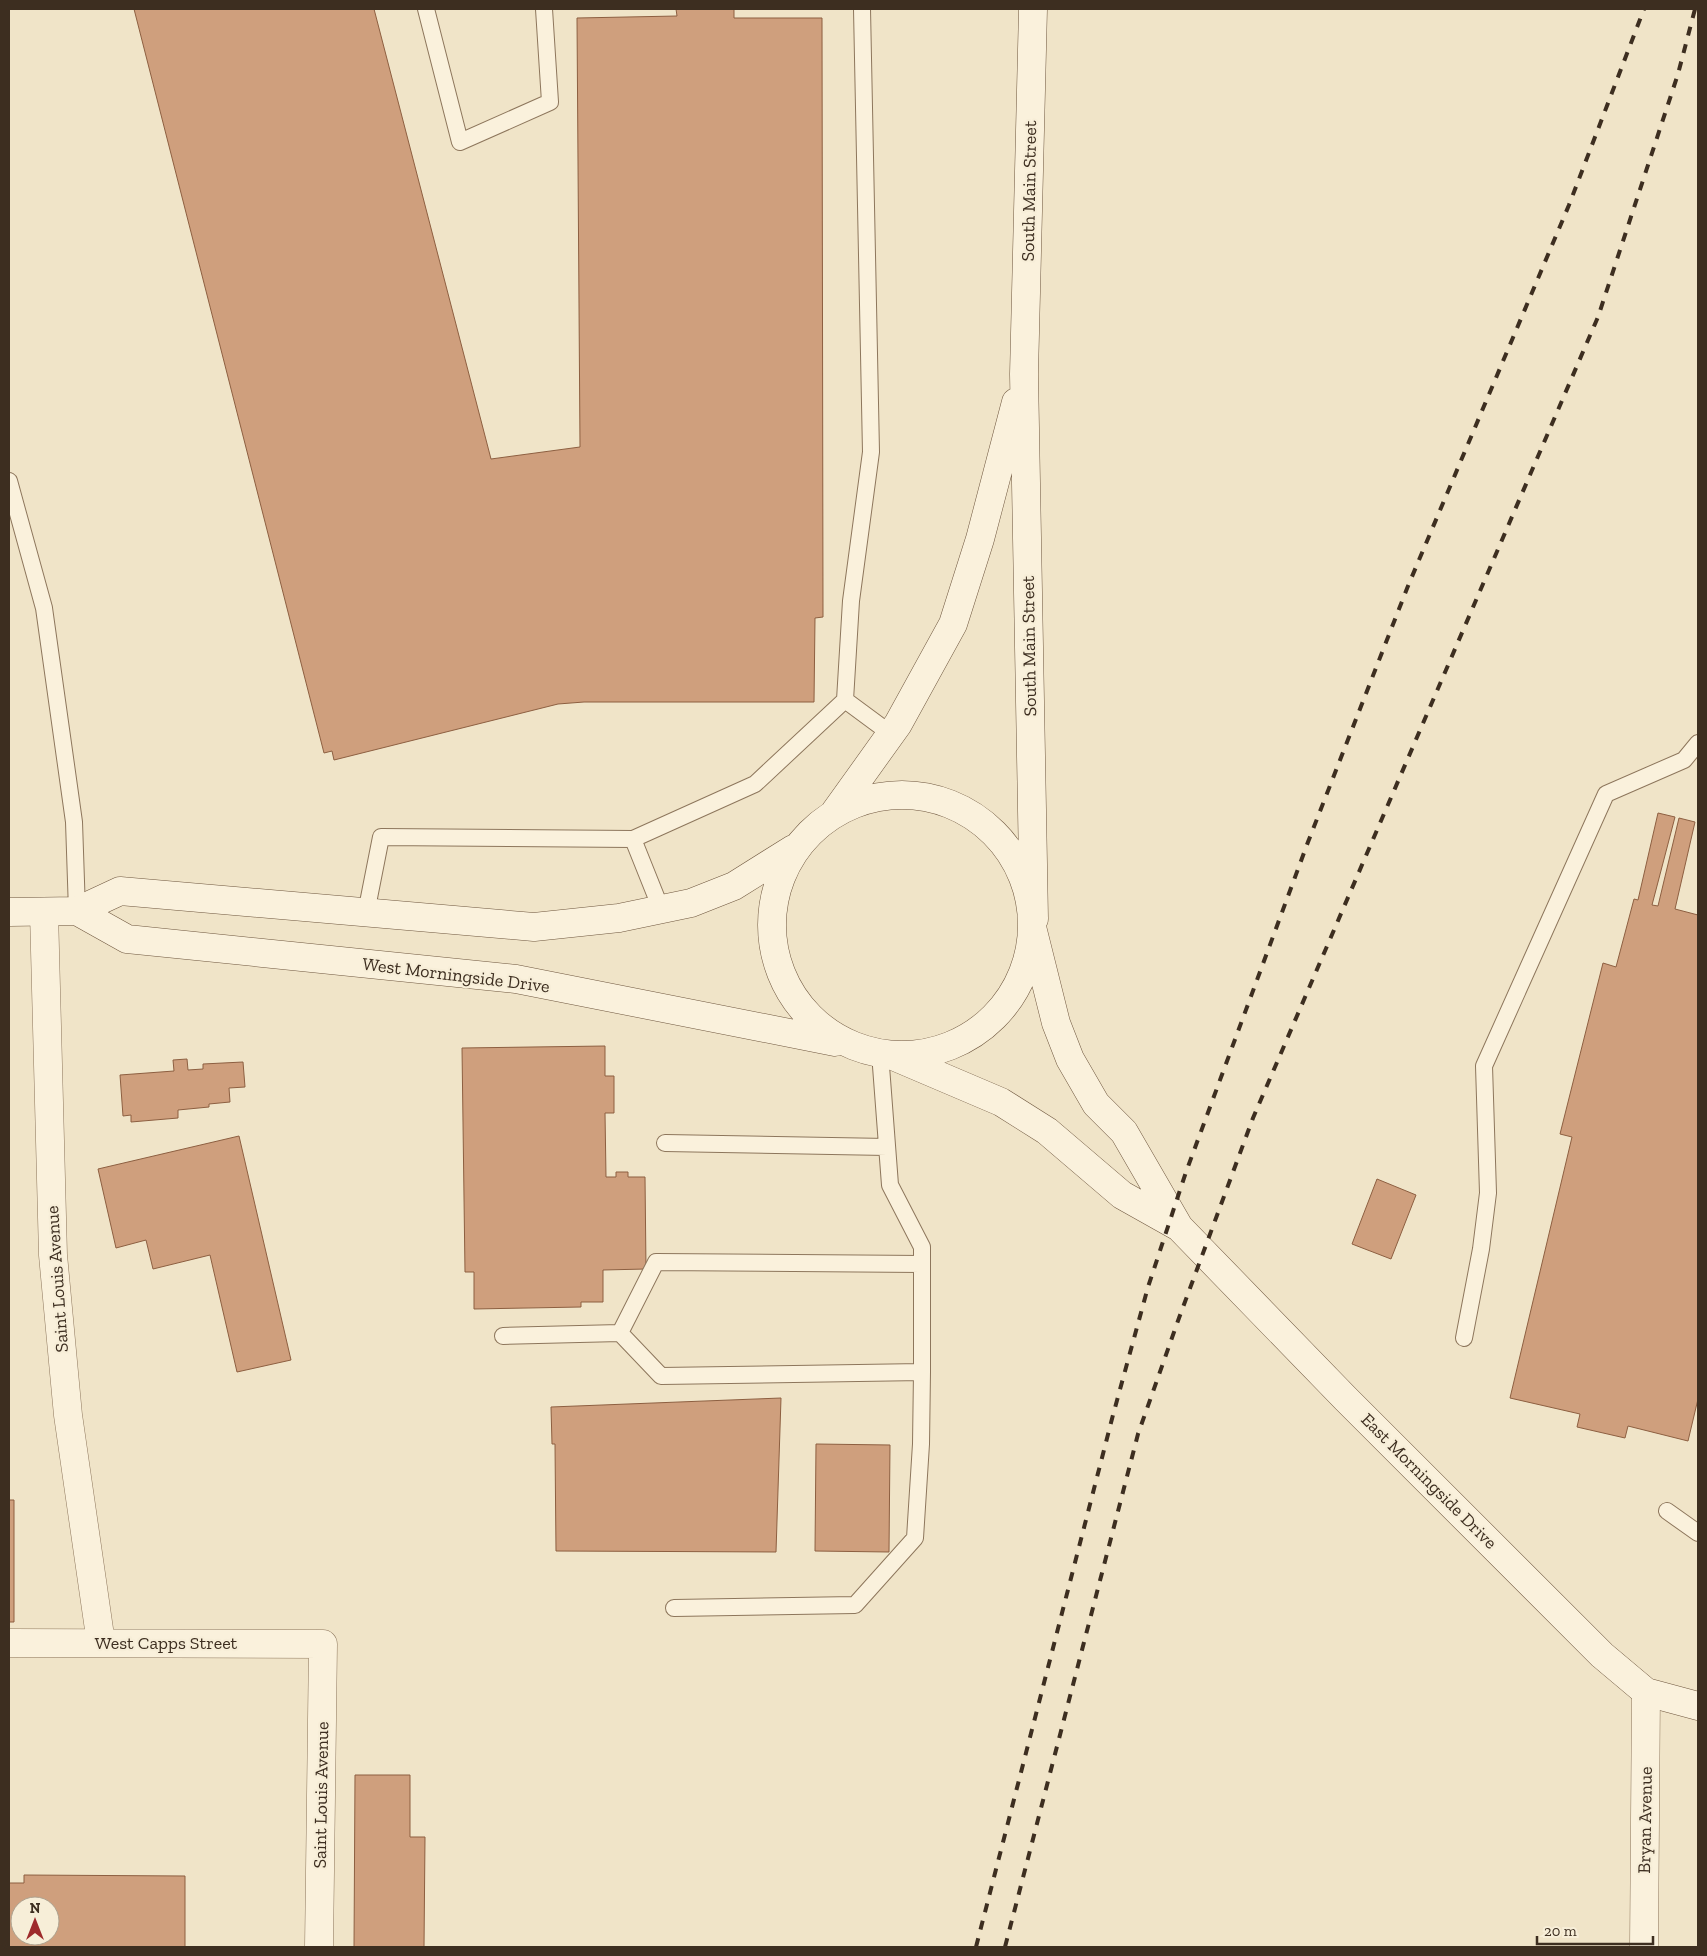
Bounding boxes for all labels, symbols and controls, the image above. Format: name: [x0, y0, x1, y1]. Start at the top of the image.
street label: South Main Street: [1017, 120, 1041, 262]
street label: South Main Street: [1017, 575, 1041, 717]
street label: West Morningside Drive: [361, 953, 551, 997]
street label: Saint Louis Avenue: [41, 1205, 73, 1353]
street label: East Morningside Drive: [1356, 1408, 1502, 1554]
street label: West Capps Street: [95, 1632, 238, 1654]
street label: Saint Louis Avenue: [309, 1721, 333, 1869]
street label: Bryan Avenue: [1633, 1766, 1657, 1874]
north arrow: [10, 1896, 60, 1946]
text: N: [30, 1900, 41, 1917]
scale bar: [1537, 1914, 1653, 1946]
text: 20 m: [1544, 1922, 1577, 1940]

